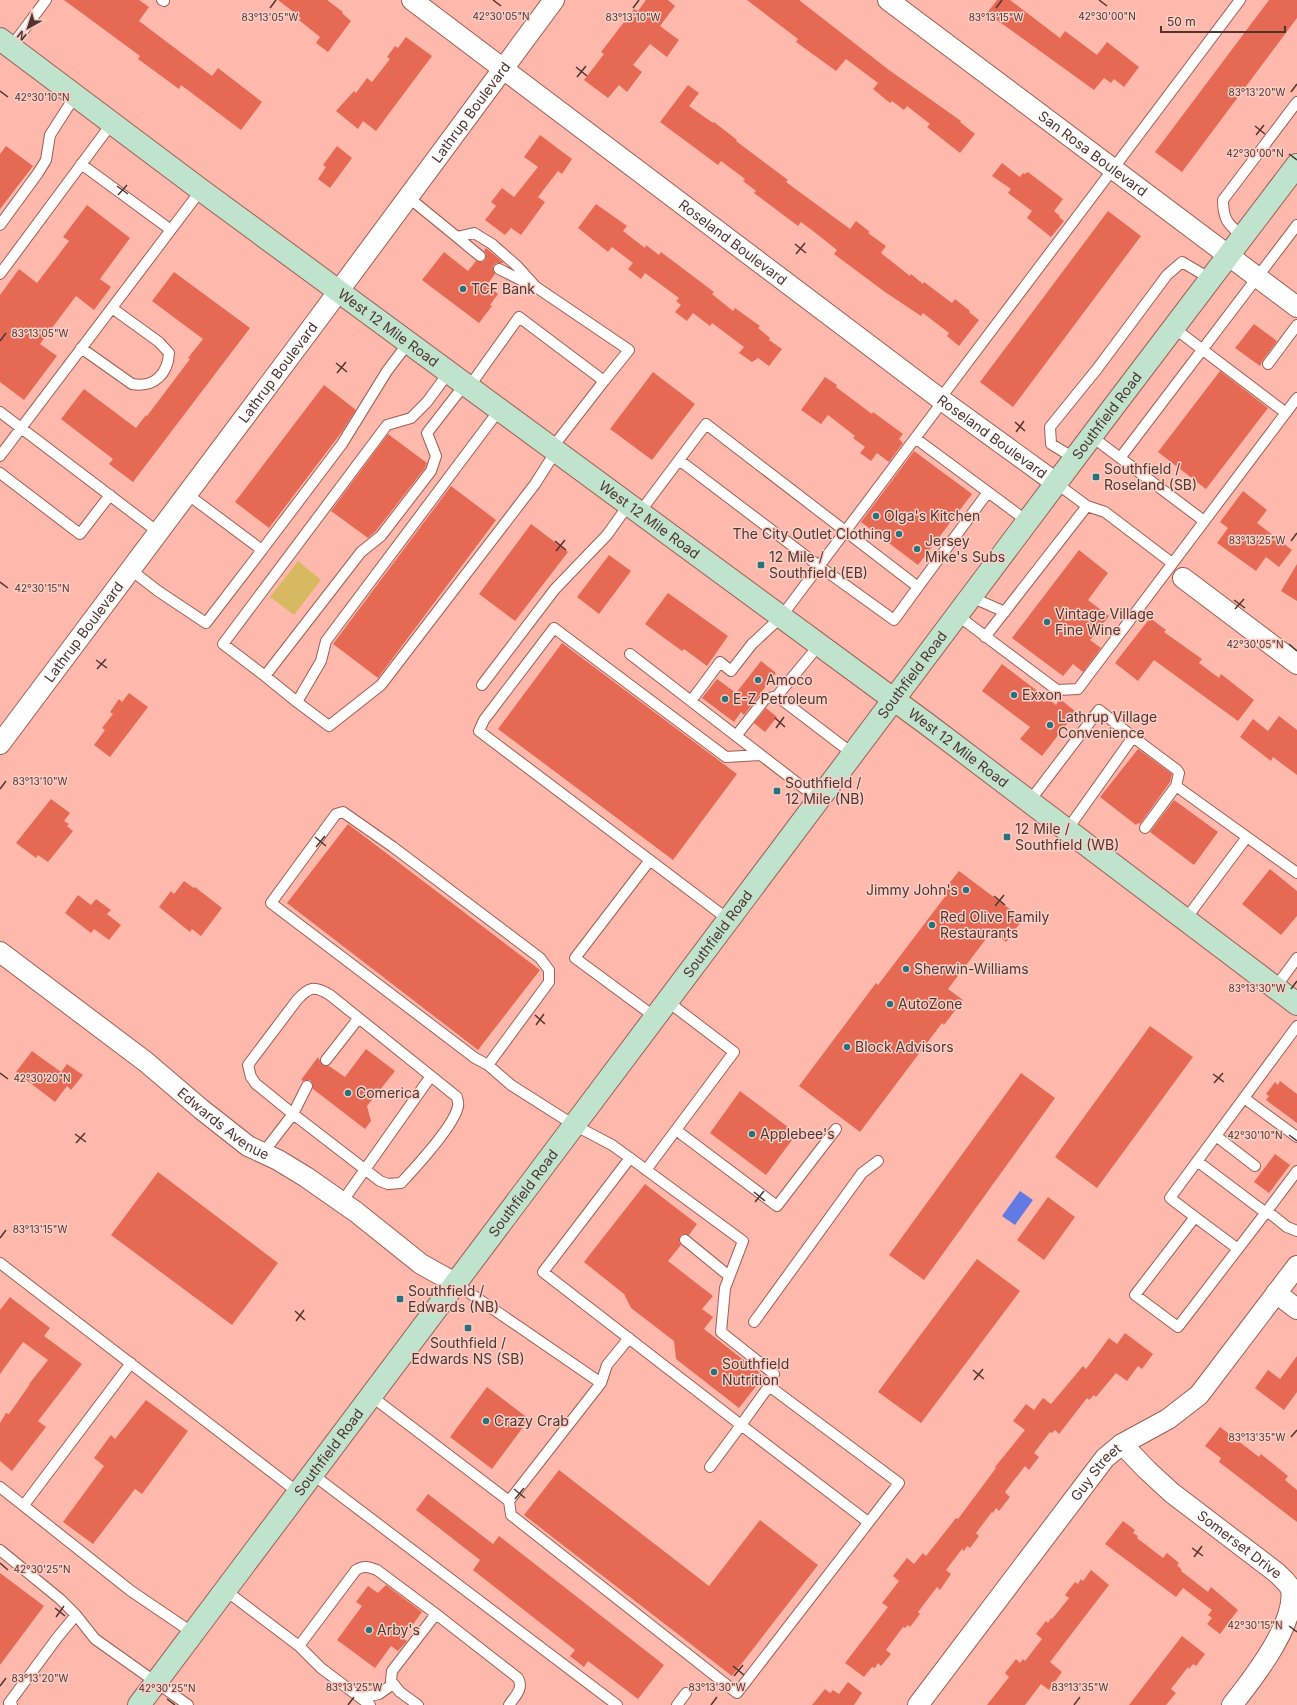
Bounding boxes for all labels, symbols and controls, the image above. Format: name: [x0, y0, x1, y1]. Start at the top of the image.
north arrow: [8, 8, 48, 48]
scale bar: [1161, 8, 1285, 34]
text: 42°30'05"N: [472, 10, 530, 22]
text: 42°30'00"N: [1078, 10, 1136, 22]
text: 83°13'05"W: [242, 11, 299, 23]
text: 83°13'10"W: [606, 11, 661, 23]
text: 83°13'15"W: [969, 11, 1023, 23]
text: 50 m: [1167, 14, 1196, 29]
text: N: [14, 28, 29, 44]
street label: Lathrup Boulevard: [428, 58, 513, 166]
text: 83°13'20"W: [1229, 86, 1286, 98]
text: 42°30'10"N: [14, 91, 70, 103]
street label: San Rosa Boulevard: [1035, 107, 1151, 200]
text: 42°30'00"N: [1226, 147, 1284, 159]
street label: Roseland Boulevard: [676, 196, 791, 288]
place label: TCF Bank: [471, 280, 535, 297]
marker: TCF Bank: [458, 284, 468, 294]
street label: West 12 Mile Road: [335, 285, 442, 370]
street label: Lathrup Boulevard: [234, 319, 321, 426]
text: 83°13'05"W: [12, 327, 69, 339]
street label: Southfield Road: [1068, 369, 1145, 463]
street label: Roseland Boulevard: [934, 391, 1050, 482]
place label: Southfield / Roseland (SB): [1104, 460, 1197, 493]
marker: Southfield / Roseland (SB): [1091, 472, 1101, 482]
street label: West 12 Mile Road: [596, 477, 703, 562]
place label: Olga's Kitchen: [884, 507, 980, 524]
marker: Olga's Kitchen: [871, 511, 881, 521]
place label: The City Outlet Clothing: [733, 525, 891, 542]
marker: The City Outlet Clothing: [894, 529, 904, 539]
place label: Jersey Mike's Subs: [925, 532, 1005, 565]
text: 83°13'25"W: [1229, 534, 1285, 546]
marker: Jersey Mike's Subs: [912, 544, 922, 554]
place label: 12 Mile / Southfield (EB): [769, 548, 868, 581]
marker: 12 Mile / Southfield (EB): [756, 560, 766, 570]
street label: Lathrup Boulevard: [40, 578, 127, 685]
text: 42°30'15"N: [15, 582, 69, 594]
place label: Vintage Village Fine Wine: [1055, 605, 1154, 638]
marker: Vintage Village Fine Wine: [1042, 617, 1052, 627]
street label: Southfield Road: [873, 627, 950, 722]
text: 42°30'05"N: [1226, 638, 1284, 650]
place label: Amoco: [766, 671, 813, 688]
marker: Amoco: [753, 675, 763, 685]
place label: Exxon: [1022, 686, 1062, 703]
place label: E-Z Petroleum: [733, 690, 828, 707]
marker: Exxon: [1009, 690, 1019, 700]
marker: E-Z Petroleum: [720, 694, 730, 704]
street label: West 12 Mile Road: [905, 704, 1012, 791]
place label: Lathrup Village Convenience: [1058, 708, 1157, 741]
marker: Lathrup Village Convenience: [1045, 720, 1055, 730]
place label: Southfield / 12 Mile (NB): [785, 774, 865, 807]
text: 83°13'10"W: [13, 775, 68, 787]
marker: Southfield / 12 Mile (NB): [772, 786, 782, 796]
place label: 12 Mile / Southfield (WB): [1015, 820, 1119, 853]
marker: 12 Mile / Southfield (WB): [1002, 832, 1012, 842]
place label: Jimmy John's: [866, 881, 958, 898]
marker: Jimmy John's: [961, 885, 971, 895]
street label: Southfield Road: [679, 887, 756, 981]
place label: Red Olive Family Restaurants: [940, 908, 1050, 941]
marker: Red Olive Family Restaurants: [927, 920, 937, 930]
place label: Sherwin-Williams: [914, 960, 1029, 977]
marker: Sherwin-Williams: [901, 964, 911, 974]
text: 83°13'30"W: [1228, 982, 1286, 994]
place label: AutoZone: [898, 995, 962, 1012]
marker: AutoZone: [885, 999, 895, 1009]
place label: Block Advisors: [855, 1038, 954, 1055]
marker: Block Advisors: [842, 1042, 852, 1052]
text: 42°30'20"N: [13, 1072, 71, 1084]
street label: Edwards Avenue: [174, 1084, 272, 1163]
place label: Comerica: [356, 1084, 420, 1101]
marker: Comerica: [343, 1088, 353, 1098]
place label: Applebee's: [760, 1125, 835, 1142]
marker: Applebee's: [747, 1129, 757, 1139]
text: 42°30'10"N: [1227, 1129, 1283, 1141]
street label: Southfield Road: [484, 1146, 561, 1240]
text: 83°13'15"W: [13, 1223, 67, 1235]
place label: Southfield / Edwards (NB): [408, 1282, 499, 1315]
marker: Southfield / Edwards (NB): [395, 1294, 405, 1304]
marker: Southfield / Edwards NS (SB): [463, 1323, 473, 1333]
place label: Southfield / Edwards NS (SB): [411, 1334, 525, 1367]
place label: Southfield Nutrition: [722, 1355, 789, 1388]
marker: Southfield Nutrition: [709, 1367, 719, 1377]
street label: Southfield Road: [290, 1405, 367, 1499]
place label: Crazy Crab: [494, 1412, 569, 1429]
marker: Crazy Crab: [481, 1416, 491, 1426]
text: 83°13'35"W: [1229, 1431, 1286, 1443]
street label: Guy Street: [1067, 1439, 1124, 1504]
street label: Somerset Drive: [1194, 1506, 1286, 1582]
text: 42°30'25"N: [14, 1563, 70, 1575]
text: 42°30'15"N: [1228, 1619, 1282, 1631]
place label: Arby's: [377, 1621, 420, 1638]
marker: Arby's: [364, 1625, 374, 1635]
text: 83°13'20"W: [12, 1672, 69, 1684]
text: 83°13'25"W: [326, 1681, 382, 1693]
text: 83°13'30"W: [688, 1681, 746, 1693]
text: 83°13'35"W: [1052, 1681, 1109, 1693]
text: 42°30'25"N: [139, 1682, 195, 1694]

